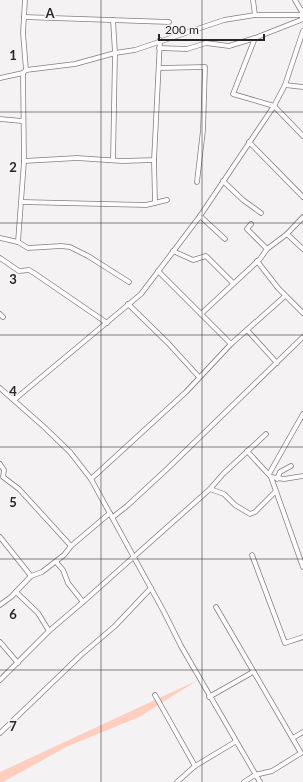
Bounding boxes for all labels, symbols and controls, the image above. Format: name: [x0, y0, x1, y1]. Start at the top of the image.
text: A: [44, 5, 55, 21]
scale bar: [159, 16, 264, 42]
text: 200 m: [165, 22, 199, 37]
text: 1: [9, 47, 17, 63]
text: 2: [9, 159, 17, 175]
text: 3: [9, 271, 17, 287]
text: 4: [9, 383, 17, 399]
text: 5: [9, 494, 17, 510]
text: 6: [9, 606, 17, 622]
text: 7: [9, 718, 17, 734]

